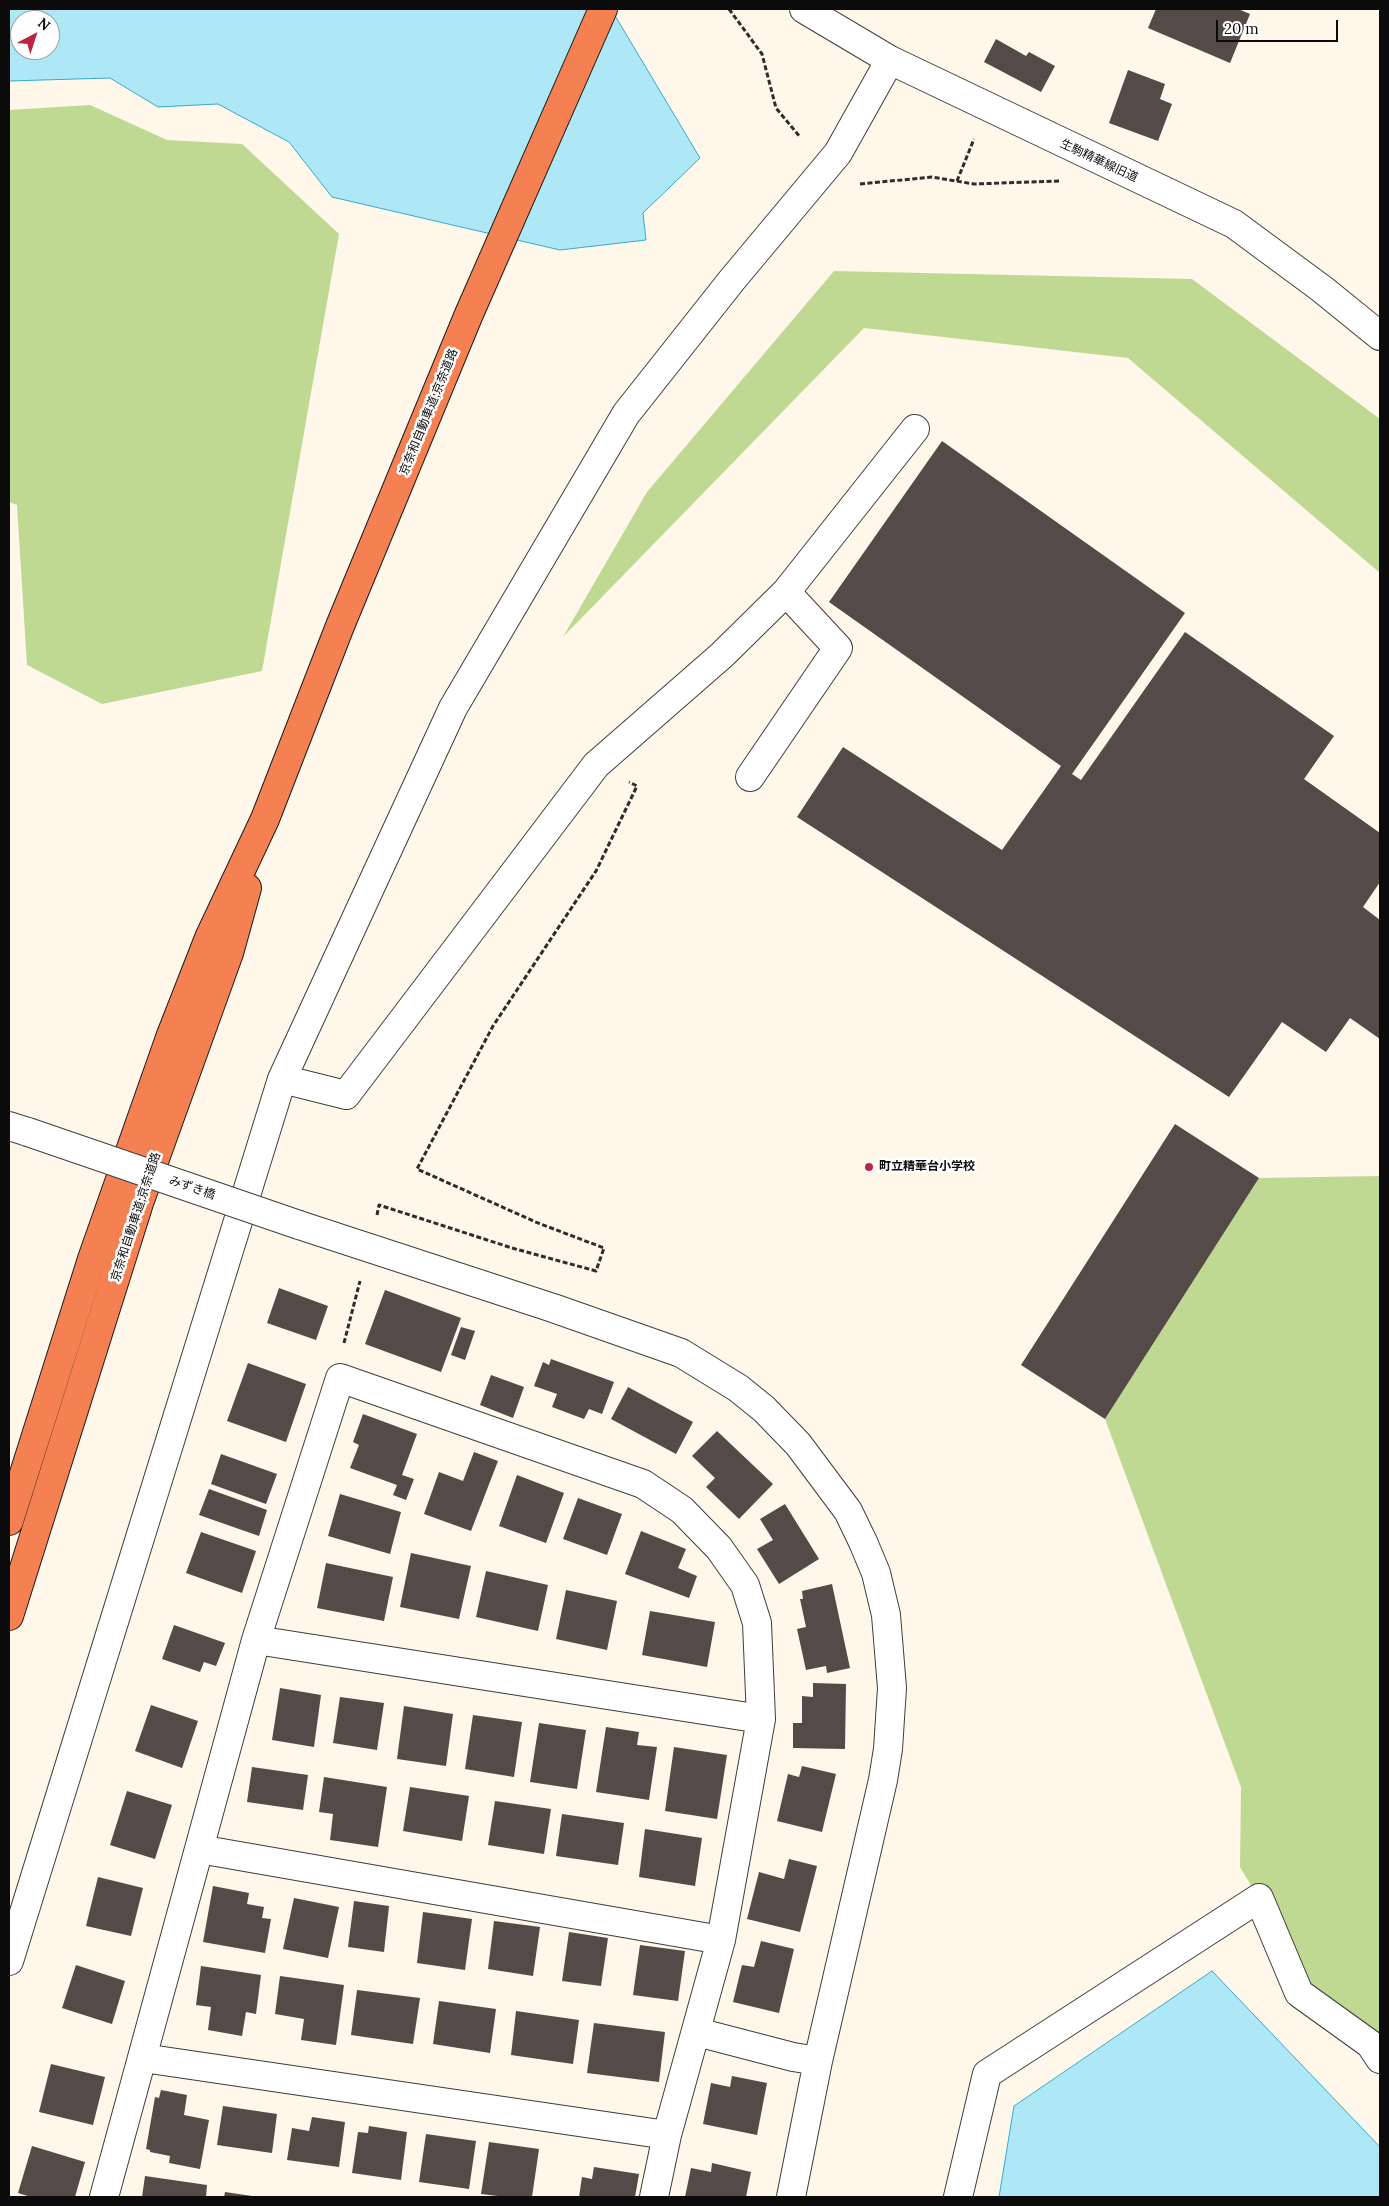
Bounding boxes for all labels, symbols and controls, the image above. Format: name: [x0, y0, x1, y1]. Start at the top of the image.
north arrow: [10, 10, 60, 60]
scale bar: [1219, 10, 1342, 42]
text: N: [34, 14, 54, 35]
text: 20 m: [1224, 19, 1259, 38]
street label: 生駒精華線旧道: [1058, 137, 1140, 185]
street label: 京奈和自動車道;京奈道路: [397, 347, 461, 477]
street label: 京奈和自動車道;京奈道路: [108, 1151, 164, 1283]
place label: 町立精華台小学校: [879, 1160, 975, 1174]
marker: 町立精華台小学校: [863, 1161, 875, 1173]
street label: みずき橋: [167, 1173, 217, 1203]

